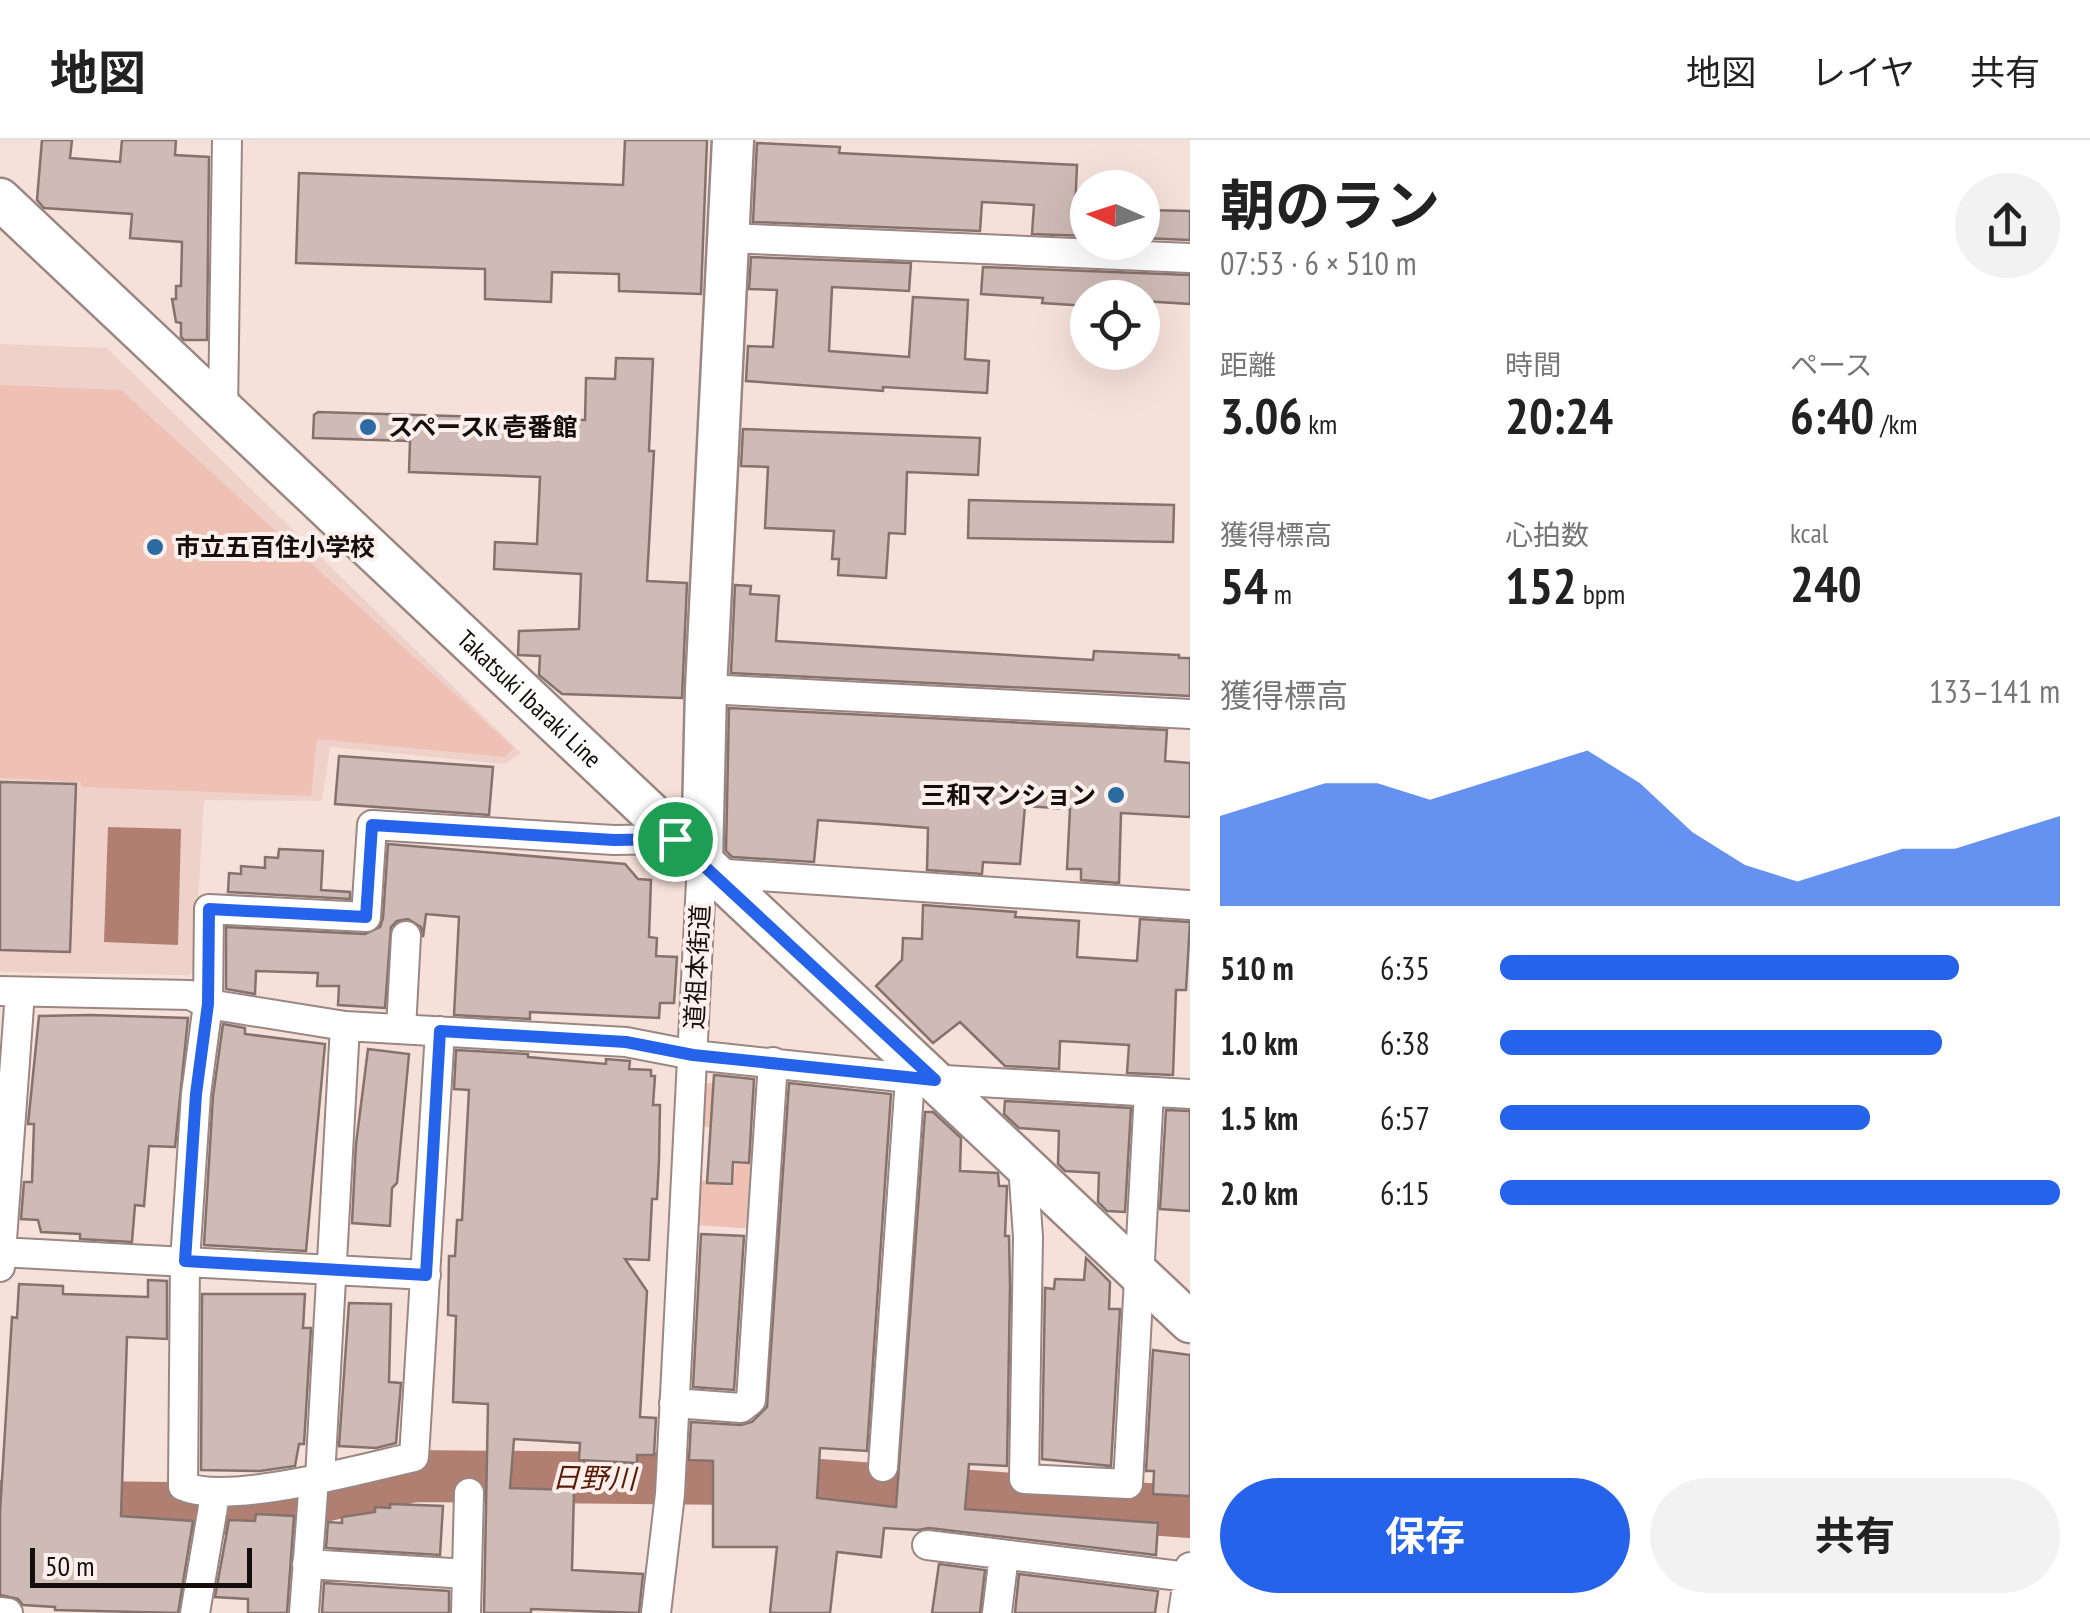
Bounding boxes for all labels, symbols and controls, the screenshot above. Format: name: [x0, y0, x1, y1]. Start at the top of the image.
text: 地図: [50, 41, 146, 103]
text: 地図: [1686, 49, 1756, 95]
text: レイヤ: [1811, 49, 1915, 95]
text: 共有: [1970, 49, 2040, 95]
text: 朝のラン: [1220, 169, 1440, 240]
north arrow: [1070, 170, 1160, 260]
map controls: [1070, 170, 1160, 370]
button: share: [1955, 173, 2060, 278]
text: 07:53 · 6 × 510 m: [1220, 242, 1417, 284]
button: locate: [1070, 280, 1160, 370]
text: 距離: [1220, 346, 1276, 383]
text: 時間: [1505, 346, 1561, 383]
text: ペース: [1790, 346, 1873, 383]
text: 3.06: [1220, 383, 1302, 448]
text: 20:24: [1505, 383, 1613, 448]
text: 6:40: [1790, 383, 1874, 448]
text: km: [1302, 405, 1337, 442]
text: /km: [1874, 405, 1918, 442]
place label: スペースK 壱番館: [388, 411, 577, 443]
marker: スペースK 壱番館: [357, 416, 379, 438]
text: kcal: [1790, 514, 1828, 551]
text: 獲得標高: [1220, 516, 1332, 553]
text: 心拍数: [1505, 516, 1589, 553]
place label: 市立五百住小学校: [175, 531, 375, 563]
marker: 市立五百住小学校: [144, 536, 166, 558]
text: 240: [1790, 551, 1862, 616]
text: 54: [1220, 553, 1268, 618]
text: 152: [1505, 553, 1577, 618]
text: m: [1268, 575, 1292, 612]
text: bpm: [1577, 575, 1625, 612]
street label: Takatsuki Ibaraki Line: [451, 623, 608, 774]
text: 133–141 m: [1929, 670, 2060, 712]
text: 獲得標高: [1220, 674, 1348, 716]
place label: 三和マンション: [921, 779, 1096, 811]
marker: 三和マンション: [1105, 784, 1127, 806]
pin: [633, 797, 718, 882]
icon: arrive: [648, 812, 703, 867]
street label: 道祖本街道: [678, 904, 716, 1030]
text: 510 m: [1220, 947, 1294, 989]
text: 6:35: [1380, 947, 1430, 989]
text: 1.0 km: [1220, 1022, 1298, 1064]
text: 6:38: [1380, 1022, 1430, 1064]
text: 1.5 km: [1220, 1097, 1298, 1139]
text: 6:57: [1380, 1097, 1430, 1139]
text: 2.0 km: [1220, 1172, 1298, 1214]
text: 6:15: [1380, 1172, 1430, 1214]
water label: 日野川: [552, 1458, 639, 1497]
button: 保存: [1220, 1478, 1630, 1593]
button: 共有: [1650, 1478, 2060, 1593]
scale bar: [30, 1543, 252, 1588]
text: 50 m: [45, 1547, 94, 1584]

